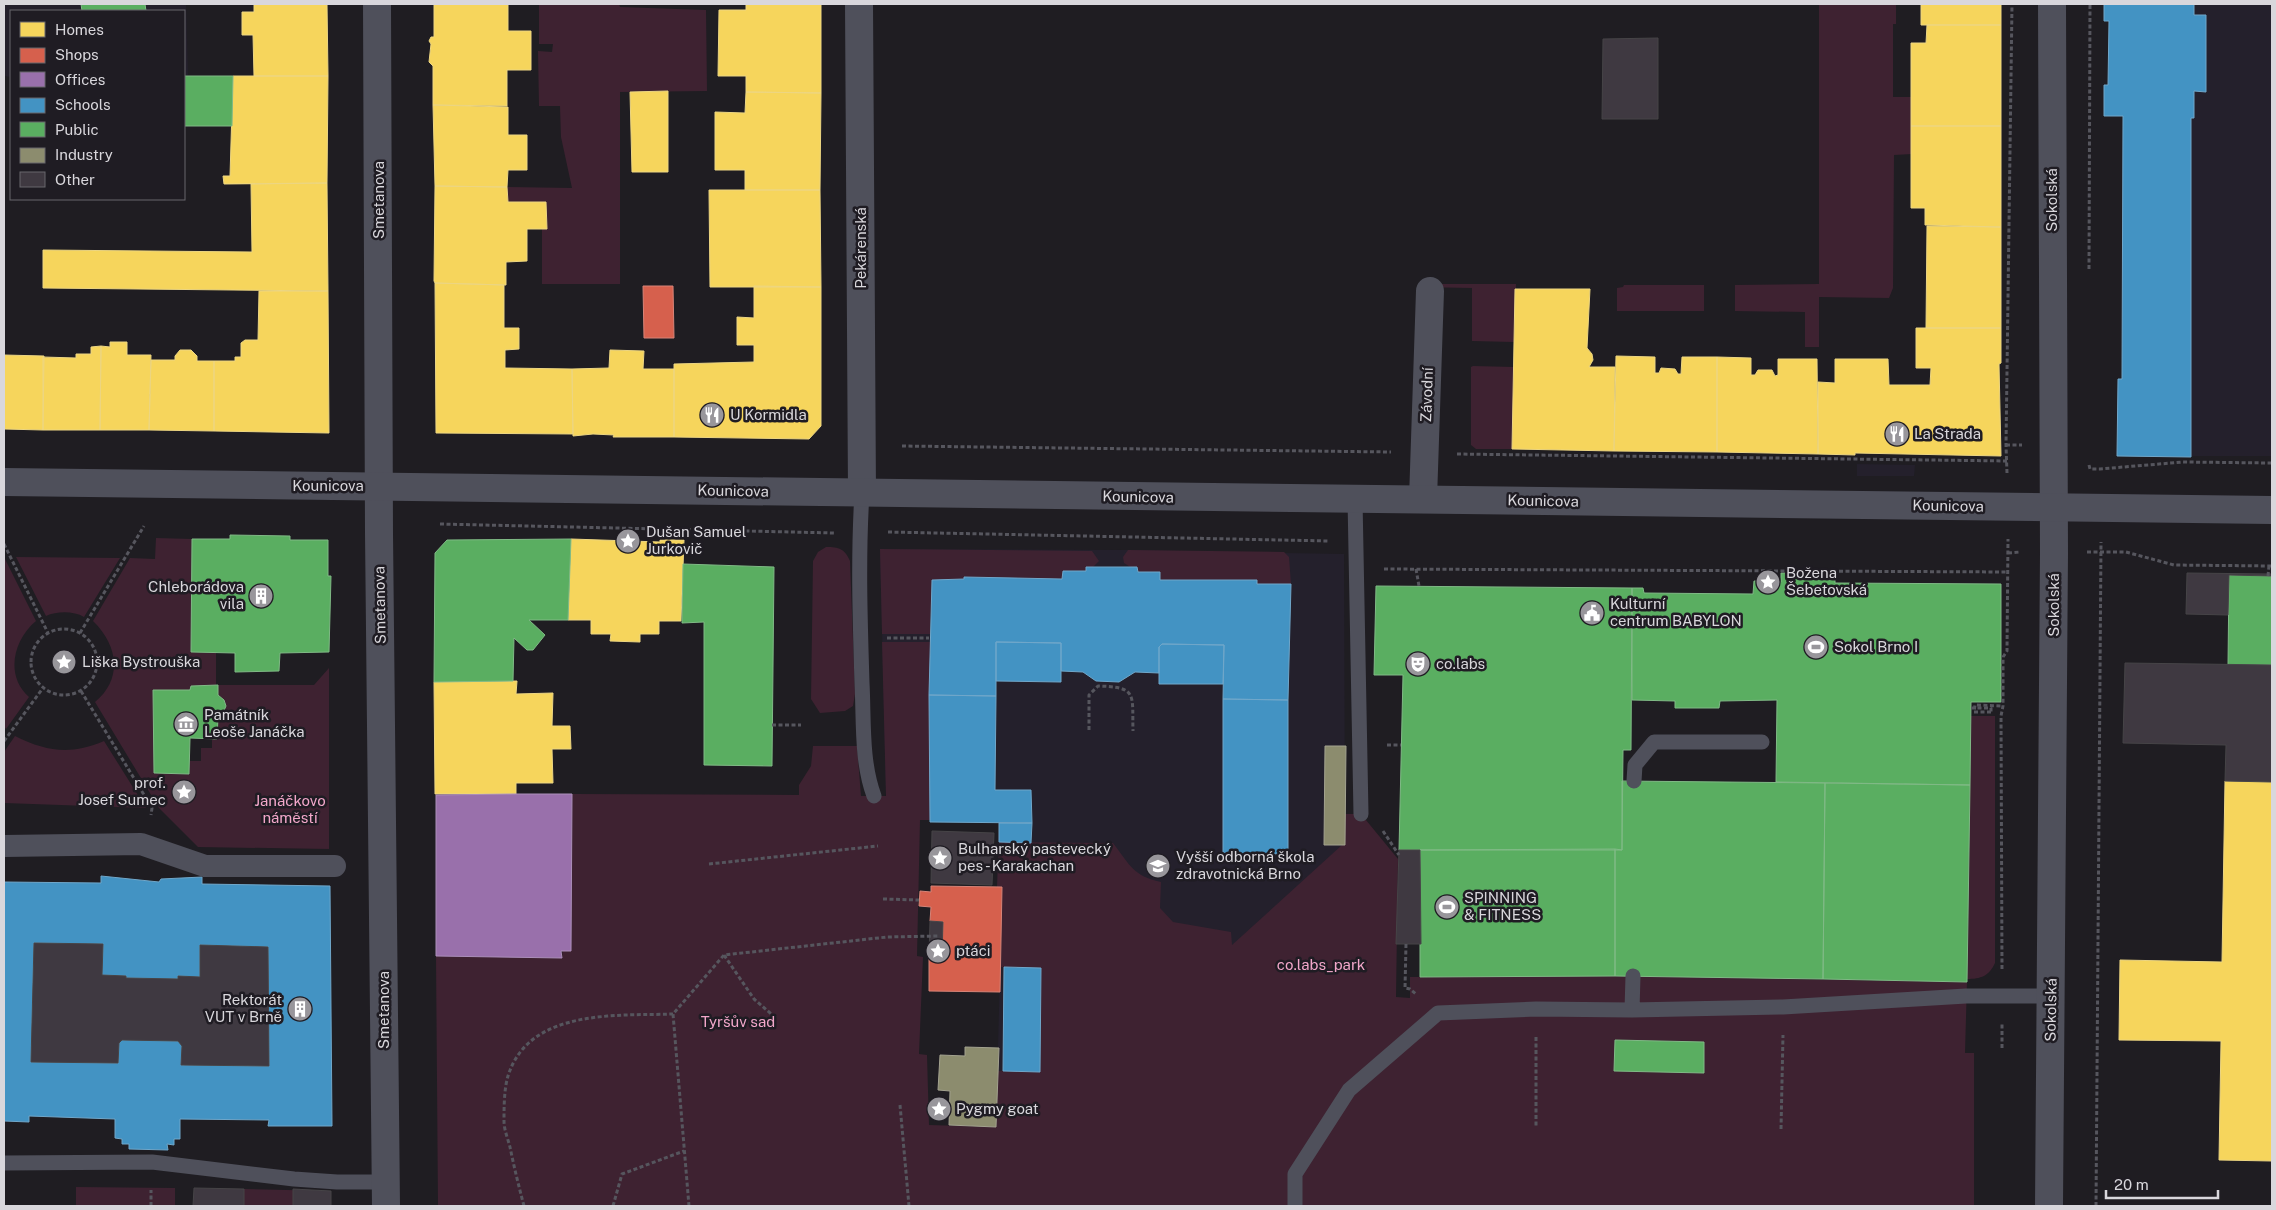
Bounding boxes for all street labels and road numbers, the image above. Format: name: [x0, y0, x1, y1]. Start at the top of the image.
street label: Smetanova: [370, 161, 387, 239]
street label: Sokolská: [2043, 168, 2060, 232]
street label: Pekárenská: [852, 207, 869, 289]
street label: Závodní: [1417, 367, 1436, 423]
street label: Kounicova: [292, 477, 364, 494]
street label: Kounicova: [697, 481, 769, 500]
street label: Kounicova: [1102, 487, 1174, 506]
street label: Kounicova: [1507, 491, 1579, 510]
street label: Kounicova: [1912, 496, 1984, 515]
street label: Smetanova: [370, 566, 389, 644]
street label: Sokolská: [2045, 573, 2062, 637]
street label: Smetanova: [375, 971, 392, 1049]
street label: Sokolská: [2041, 978, 2060, 1042]

